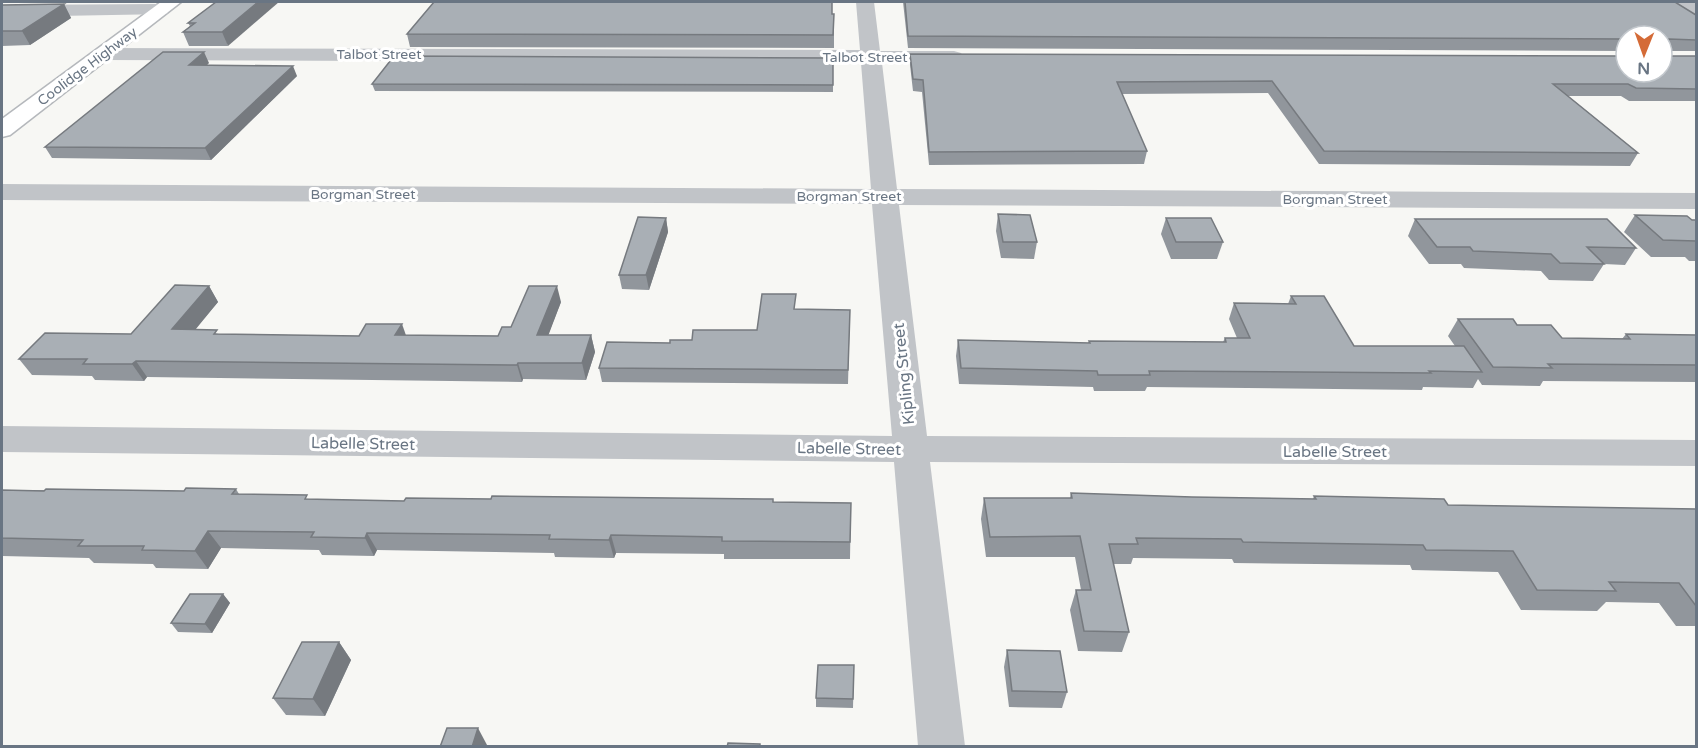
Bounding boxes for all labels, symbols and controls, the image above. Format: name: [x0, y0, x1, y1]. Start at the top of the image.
street label: Coolidge Highway: [34, 23, 141, 109]
north arrow: [1614, 24, 1674, 84]
street label: Talbot Street: [336, 46, 422, 63]
street label: Talbot Street: [822, 49, 908, 66]
text: N: [1637, 58, 1650, 78]
street label: Borgman Street: [310, 186, 416, 203]
street label: Borgman Street: [796, 188, 902, 205]
street label: Borgman Street: [1282, 191, 1388, 208]
street label: Kipling Street: [889, 322, 919, 426]
street label: Labelle Street: [311, 433, 415, 455]
street label: Labelle Street: [797, 438, 901, 460]
street label: Labelle Street: [1283, 442, 1387, 462]

